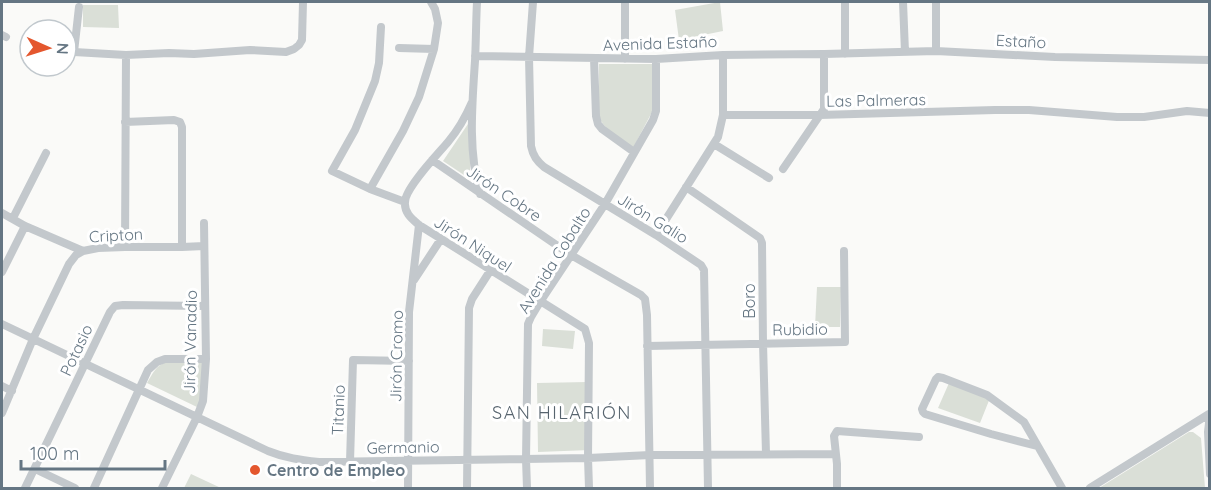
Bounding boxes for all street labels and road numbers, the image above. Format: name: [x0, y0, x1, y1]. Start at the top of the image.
street label: Estaño: [995, 30, 1047, 52]
street label: Avenida Estaño: [602, 31, 718, 55]
street label: Las Palmeras: [826, 89, 926, 111]
street label: Jirón Cobre: [462, 160, 546, 226]
street label: Jirón Galio: [614, 188, 692, 248]
street label: Avenida Cobalto: [513, 203, 595, 317]
street label: Jirón Niquel: [430, 211, 516, 277]
street label: Cripton: [89, 224, 143, 246]
street label: Boro: [739, 283, 759, 319]
street label: Jirón Vanadio: [179, 290, 201, 394]
street label: Jirón Cromo: [385, 310, 407, 402]
street label: Rubidio: [772, 319, 828, 339]
street label: Potasio: [55, 321, 97, 379]
street label: Titanio: [327, 384, 349, 436]
street label: Germanio: [366, 436, 440, 458]

